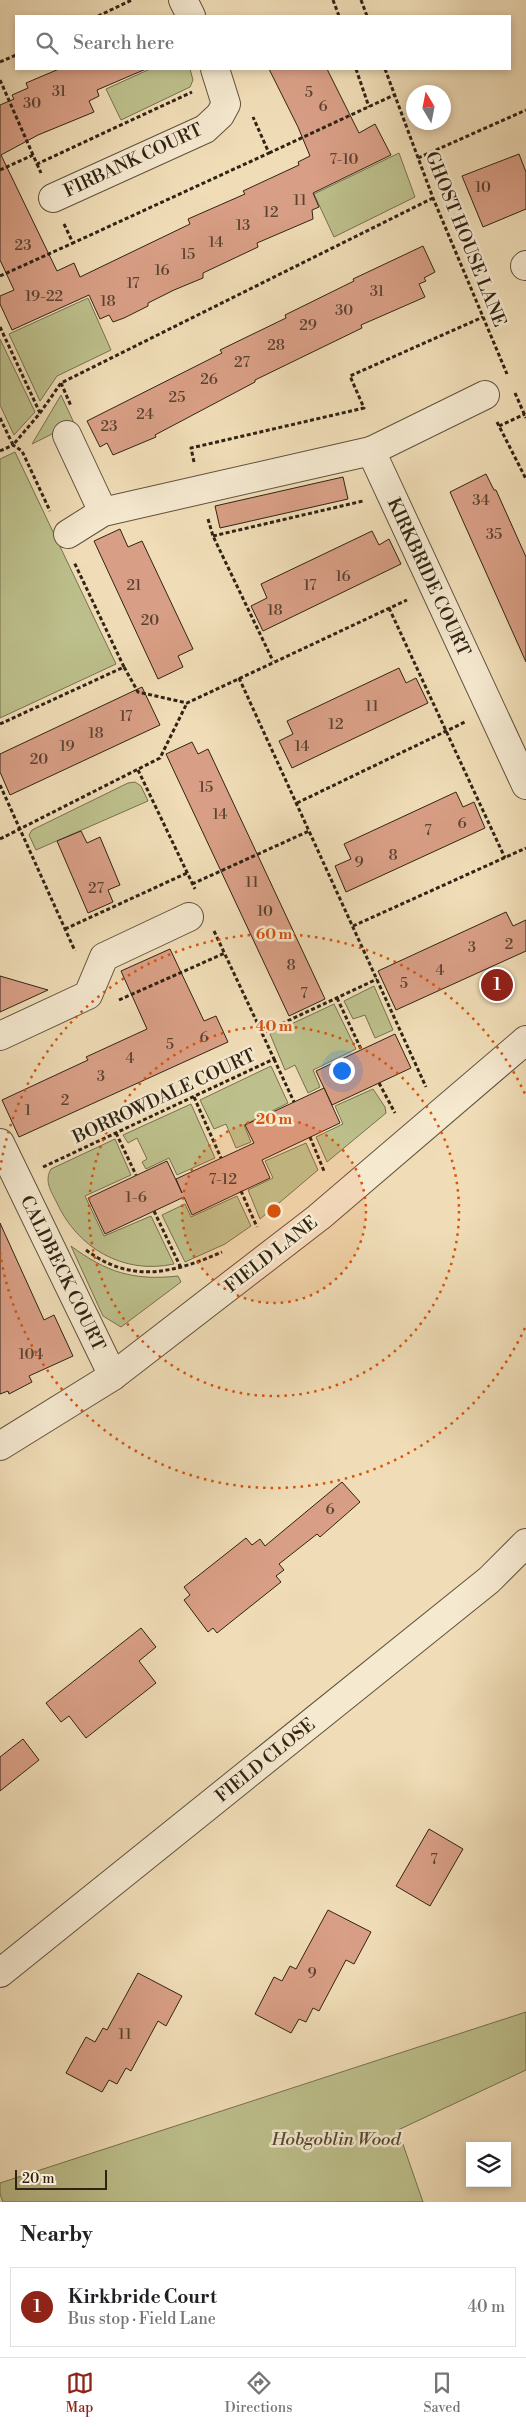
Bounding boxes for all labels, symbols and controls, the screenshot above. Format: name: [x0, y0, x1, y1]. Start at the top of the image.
search box: [15, 15, 511, 70]
icon: search: [33, 29, 61, 57]
text: Search here: [73, 31, 174, 55]
house number: 31: [52, 82, 67, 101]
house number: 5: [305, 83, 313, 102]
north arrow: [406, 85, 451, 130]
house number: 30: [23, 94, 41, 113]
house number: 6: [318, 97, 328, 116]
street label: FIRBANK COURT: [60, 118, 207, 203]
street label: GHOST HOUSE LANE: [420, 148, 511, 330]
house number: 7-10: [330, 150, 359, 169]
house number: 10: [475, 178, 491, 197]
house number: 11: [293, 191, 307, 210]
house number: 12: [263, 203, 279, 222]
house number: 13: [236, 216, 250, 235]
house number: 14: [209, 233, 223, 252]
house number: 23: [15, 236, 31, 255]
house number: 15: [181, 245, 195, 264]
house number: 16: [154, 261, 170, 280]
house number: 17: [126, 274, 140, 293]
house number: 31: [370, 282, 385, 301]
house number: 19-22: [25, 287, 63, 306]
house number: 18: [100, 292, 116, 311]
house number: 30: [335, 301, 353, 320]
house number: 29: [299, 316, 317, 335]
house number: 28: [267, 336, 285, 355]
house number: 27: [234, 353, 250, 372]
house number: 26: [200, 370, 218, 389]
house number: 25: [169, 388, 185, 407]
house number: 24: [136, 405, 154, 424]
house number: 23: [101, 417, 117, 436]
house number: 34: [472, 491, 490, 510]
street label: KIRKBRIDE COURT: [382, 494, 476, 660]
house number: 35: [486, 525, 502, 544]
house number: 16: [335, 567, 351, 586]
house number: 21: [126, 576, 142, 595]
house number: 17: [303, 576, 317, 595]
house number: 18: [267, 601, 283, 620]
house number: 20: [141, 611, 159, 630]
house number: 11: [365, 697, 379, 716]
house number: 17: [119, 707, 133, 726]
house number: 12: [328, 715, 344, 734]
house number: 18: [88, 724, 104, 743]
house number: 19: [59, 737, 75, 756]
house number: 14: [295, 737, 309, 756]
house number: 20: [30, 750, 48, 769]
house number: 15: [199, 778, 213, 797]
house number: 14: [213, 805, 227, 824]
house number: 6: [457, 814, 467, 833]
house number: 7: [424, 821, 432, 840]
house number: 8: [388, 846, 398, 865]
house number: 9: [354, 853, 364, 872]
house number: 11: [245, 873, 259, 892]
house number: 27: [88, 879, 104, 898]
house number: 10: [257, 902, 273, 921]
text: 60 m: [256, 925, 293, 944]
house number: 2: [505, 935, 513, 954]
house number: 3: [468, 938, 476, 957]
house number: 8: [286, 956, 296, 975]
house number: 4: [436, 961, 445, 980]
pin: 1: [481, 966, 513, 1004]
house number: 5: [400, 974, 408, 993]
house number: 7: [300, 984, 308, 1003]
text: 40 m: [255, 1017, 293, 1036]
house number: 6: [199, 1028, 209, 1047]
house number: 5: [166, 1035, 174, 1054]
street label: BORROWDALE COURT: [68, 1044, 260, 1149]
house number: 4: [126, 1049, 135, 1068]
your location: [329, 1058, 355, 1084]
house number: 3: [97, 1067, 105, 1086]
house number: 2: [61, 1091, 69, 1110]
house number: 1: [25, 1101, 32, 1120]
text: 20 m: [256, 1110, 293, 1129]
house number: 7-12: [209, 1170, 237, 1189]
house number: 1-6: [125, 1188, 147, 1207]
street label: CALDBECK COURT: [15, 1192, 110, 1355]
centre of rings: [265, 1202, 283, 1220]
street label: FIELD LANE: [220, 1211, 322, 1298]
house number: 104: [19, 1345, 44, 1364]
house number: 6: [325, 1500, 335, 1519]
street label: FIELD CLOSE: [211, 1713, 320, 1808]
house number: 7: [430, 1850, 438, 1869]
house number: 9: [307, 1964, 317, 1983]
house number: 11: [118, 2025, 132, 2044]
park label: Hobgoblin Wood: [270, 2128, 402, 2151]
map controls: [466, 2142, 511, 2187]
button: layers: [466, 2142, 511, 2187]
scale bar: [15, 2167, 108, 2190]
text: 20 m: [22, 2170, 54, 2188]
text: Nearby: [20, 2222, 93, 2248]
text: Kirkbride Court: [68, 2285, 217, 2309]
text: 1: [33, 2297, 41, 2317]
text: 40 m: [468, 2297, 505, 2317]
text: Bus stop · Field Lane: [68, 2309, 216, 2329]
tab: Map: [66, 2369, 94, 2417]
tab: Directions: [225, 2369, 292, 2417]
tab: Saved: [424, 2369, 460, 2417]

